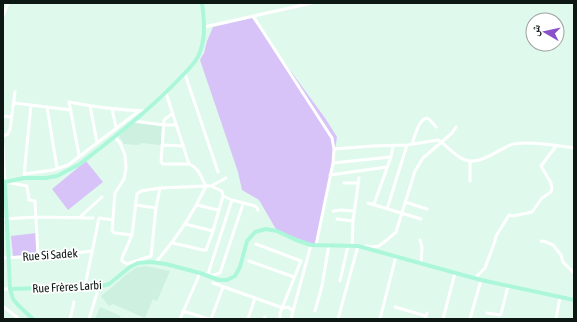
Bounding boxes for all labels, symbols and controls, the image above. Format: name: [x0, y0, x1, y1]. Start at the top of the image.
north arrow: [525, 12, 565, 52]
text: ش: [528, 23, 544, 37]
street label: Rue Si Sadek: [22, 246, 79, 264]
street label: Rue Frères Larbi: [32, 278, 102, 296]

